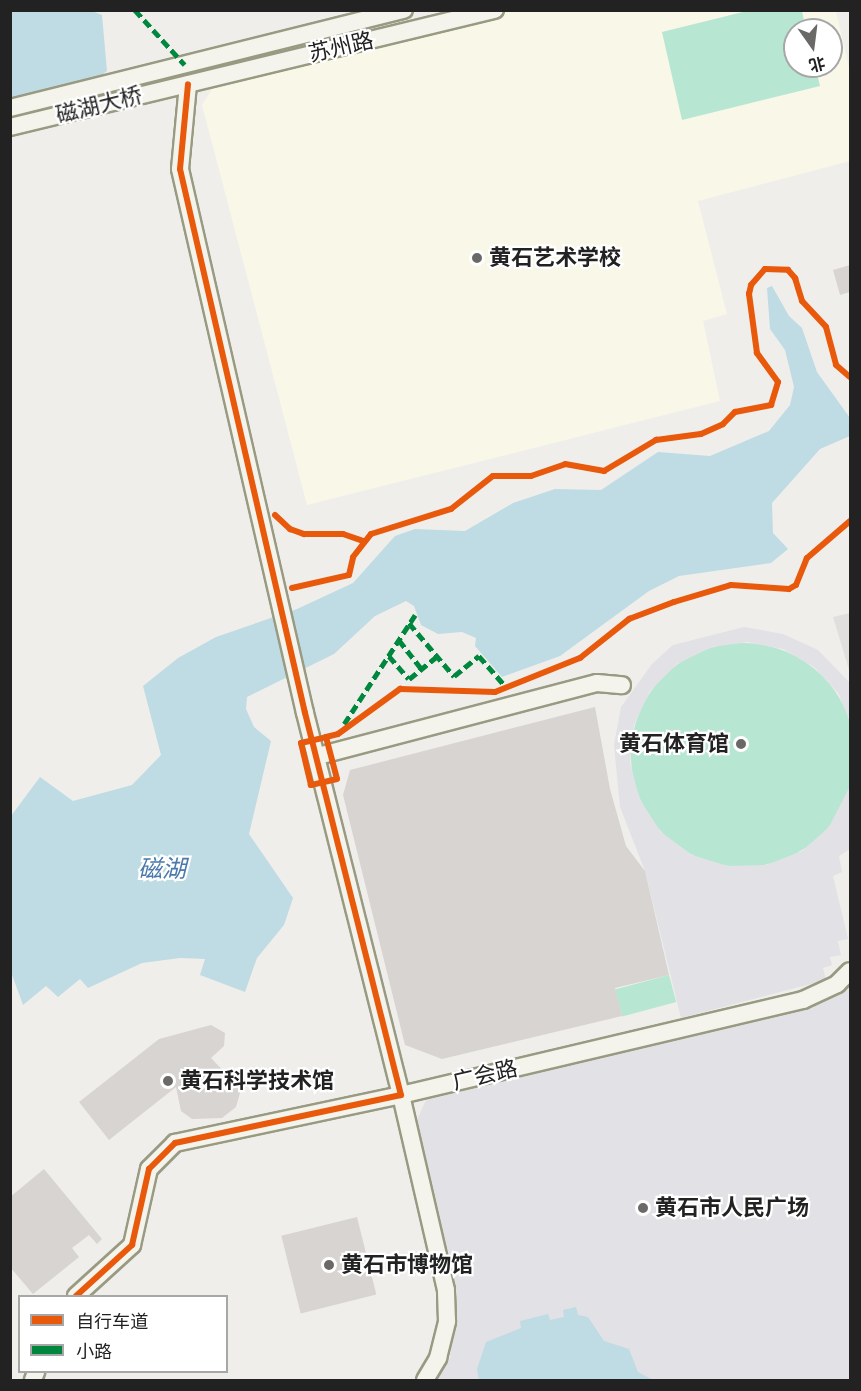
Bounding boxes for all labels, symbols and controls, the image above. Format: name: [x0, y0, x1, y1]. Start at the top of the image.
north arrow: [783, 18, 843, 78]
street label: 苏州路: [306, 27, 376, 67]
text: 北: [807, 52, 827, 76]
street label: 磁湖大桥: [53, 82, 145, 128]
place label: 黄石艺术学校: [489, 245, 621, 271]
marker: 黄石艺术学校: [470, 251, 484, 265]
place label: 黄石体育馆: [619, 731, 729, 757]
marker: 黄石体育馆: [734, 737, 748, 751]
water label: 磁湖: [138, 855, 186, 883]
street label: 广会路: [450, 1055, 520, 1095]
place label: 黄石科学技术馆: [180, 1068, 334, 1094]
marker: 黄石科学技术馆: [161, 1074, 175, 1088]
place label: 黄石市人民广场: [655, 1195, 809, 1221]
marker: 黄石市人民广场: [636, 1201, 650, 1215]
place label: 黄石市博物馆: [341, 1252, 473, 1278]
marker: 黄石市博物馆: [322, 1258, 336, 1272]
legend: [18, 1295, 228, 1373]
text: 自行车道: [76, 1310, 148, 1333]
text: 小路: [76, 1340, 112, 1363]

